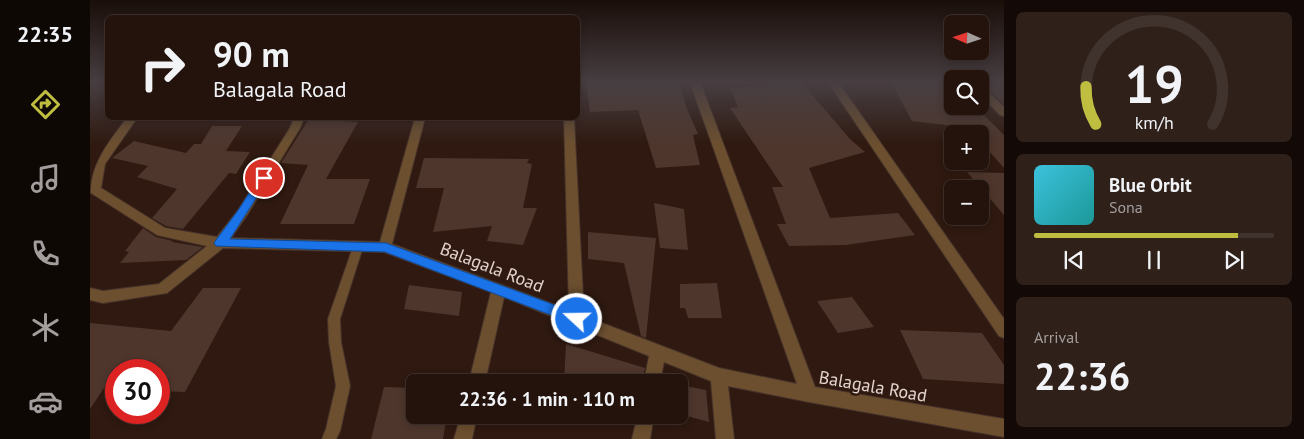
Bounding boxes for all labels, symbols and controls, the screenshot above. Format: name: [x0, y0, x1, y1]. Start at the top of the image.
north arrow: [944, 15, 989, 60]
map controls: [944, 15, 989, 225]
text: 22:35: [17, 20, 73, 48]
text: 90 m: [213, 31, 290, 77]
icon: right: [130, 35, 195, 100]
text: 19: [1125, 50, 1183, 117]
button: search: [944, 70, 989, 115]
text: Balagala Road: [213, 75, 347, 103]
icon: directions: [28, 87, 63, 122]
text: km/h: [1134, 111, 1174, 134]
button: +: [944, 125, 989, 170]
pin: [243, 157, 285, 199]
icon: music: [28, 161, 63, 196]
icon: arrive: [250, 164, 278, 192]
text: Blue Orbit: [1109, 173, 1192, 197]
button: −: [944, 180, 989, 225]
text: Sona: [1109, 197, 1143, 217]
icon: phone: [28, 236, 63, 271]
street label: Balagala Road: [437, 237, 547, 297]
icon: previous: [1060, 246, 1088, 274]
icon: pause: [1140, 246, 1168, 274]
icon: next: [1220, 246, 1248, 274]
position arrow: [550, 292, 602, 344]
icon: climate: [28, 310, 63, 345]
text: Arrival: [1034, 327, 1079, 347]
text: 22:36: [1034, 351, 1130, 400]
speed limit sign: 30: [105, 359, 170, 424]
street label: Balagala Road: [817, 365, 929, 407]
icon: car: [28, 384, 63, 419]
text: 22:36 · 1 min · 110 m: [459, 387, 635, 411]

